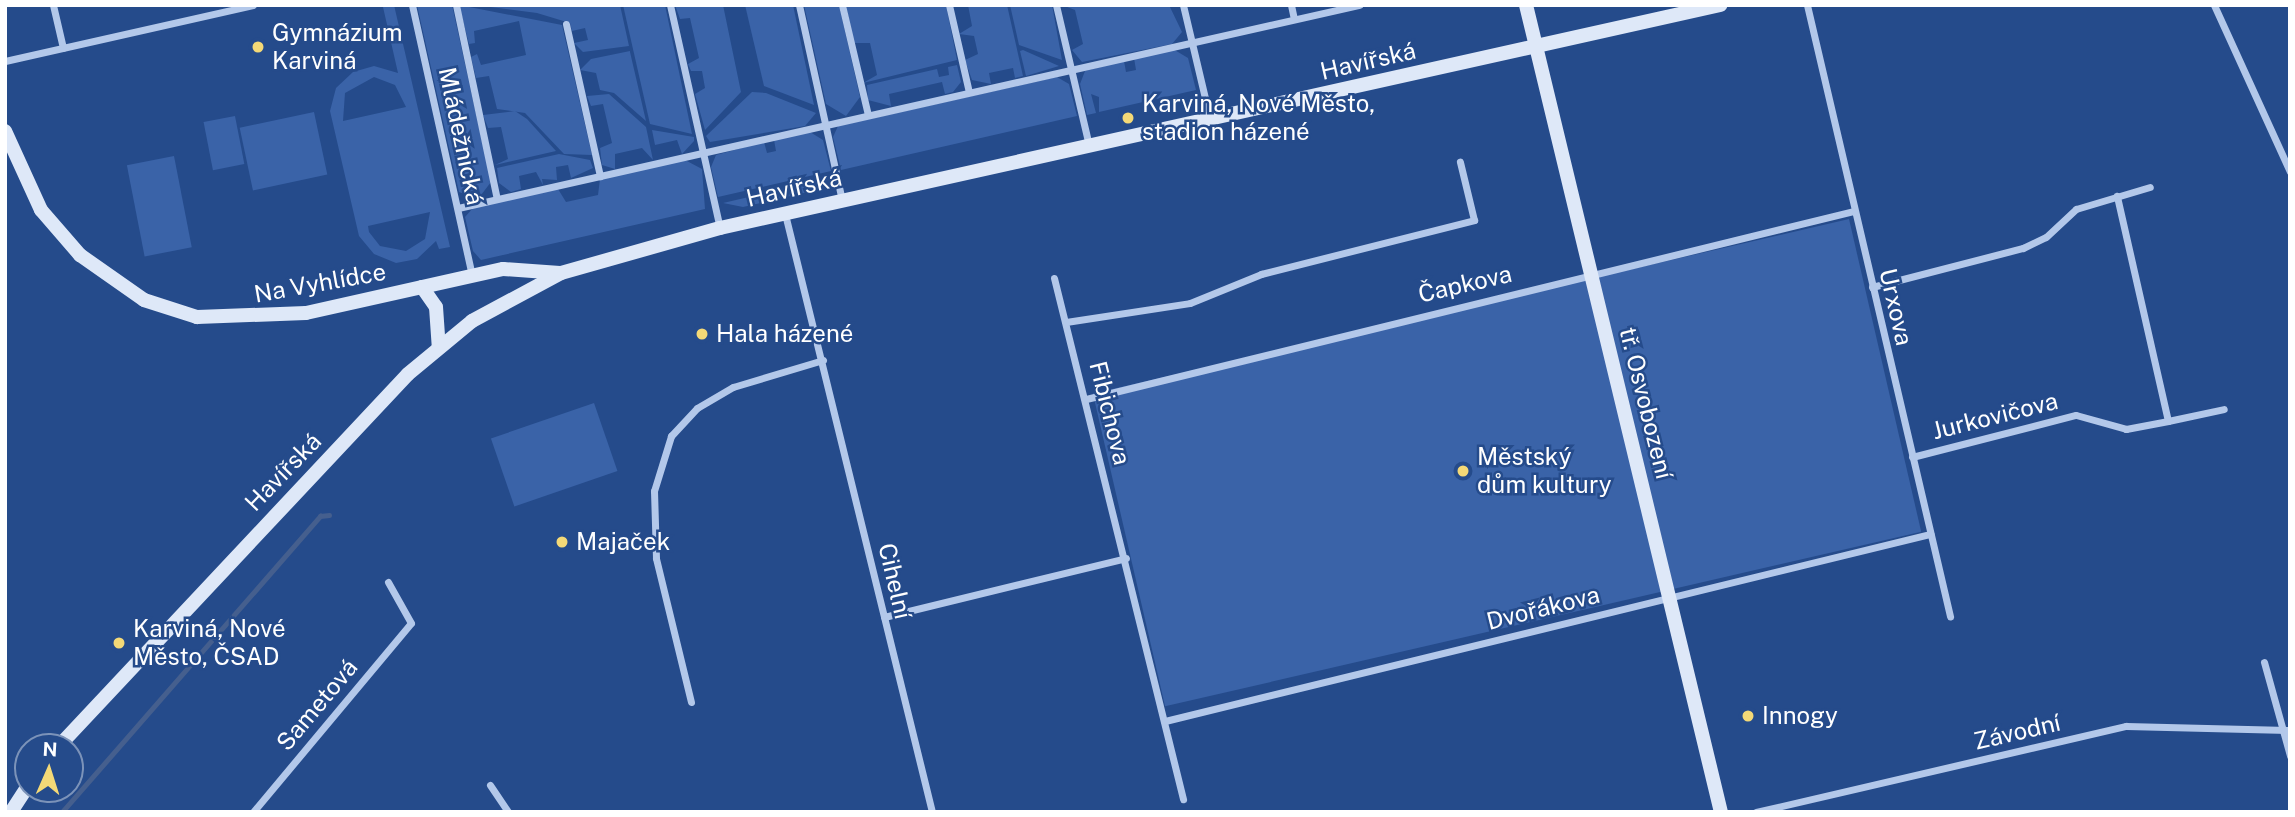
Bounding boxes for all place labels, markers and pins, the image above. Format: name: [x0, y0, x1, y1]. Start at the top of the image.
place label: Gymnázium Karviná: [272, 19, 403, 75]
marker: Gymnázium Karviná: [250, 39, 266, 55]
place label: Karviná, Nové Město, stadion házené: [1142, 90, 1375, 146]
marker: Karviná, Nové Město, stadion házené: [1120, 110, 1136, 126]
place label: Hala házené: [716, 320, 853, 348]
marker: Hala házené: [694, 326, 710, 342]
place label: Městský dům kultury: [1477, 443, 1611, 499]
marker: Městský dům kultury: [1455, 463, 1471, 479]
place label: Majaček: [576, 528, 670, 556]
marker: Majaček: [554, 534, 570, 550]
place label: Karviná, Nové Město, ČSAD: [133, 615, 286, 671]
marker: Karviná, Nové Město, ČSAD: [111, 635, 127, 651]
place label: Innogy: [1762, 702, 1838, 730]
marker: Innogy: [1740, 708, 1756, 724]

